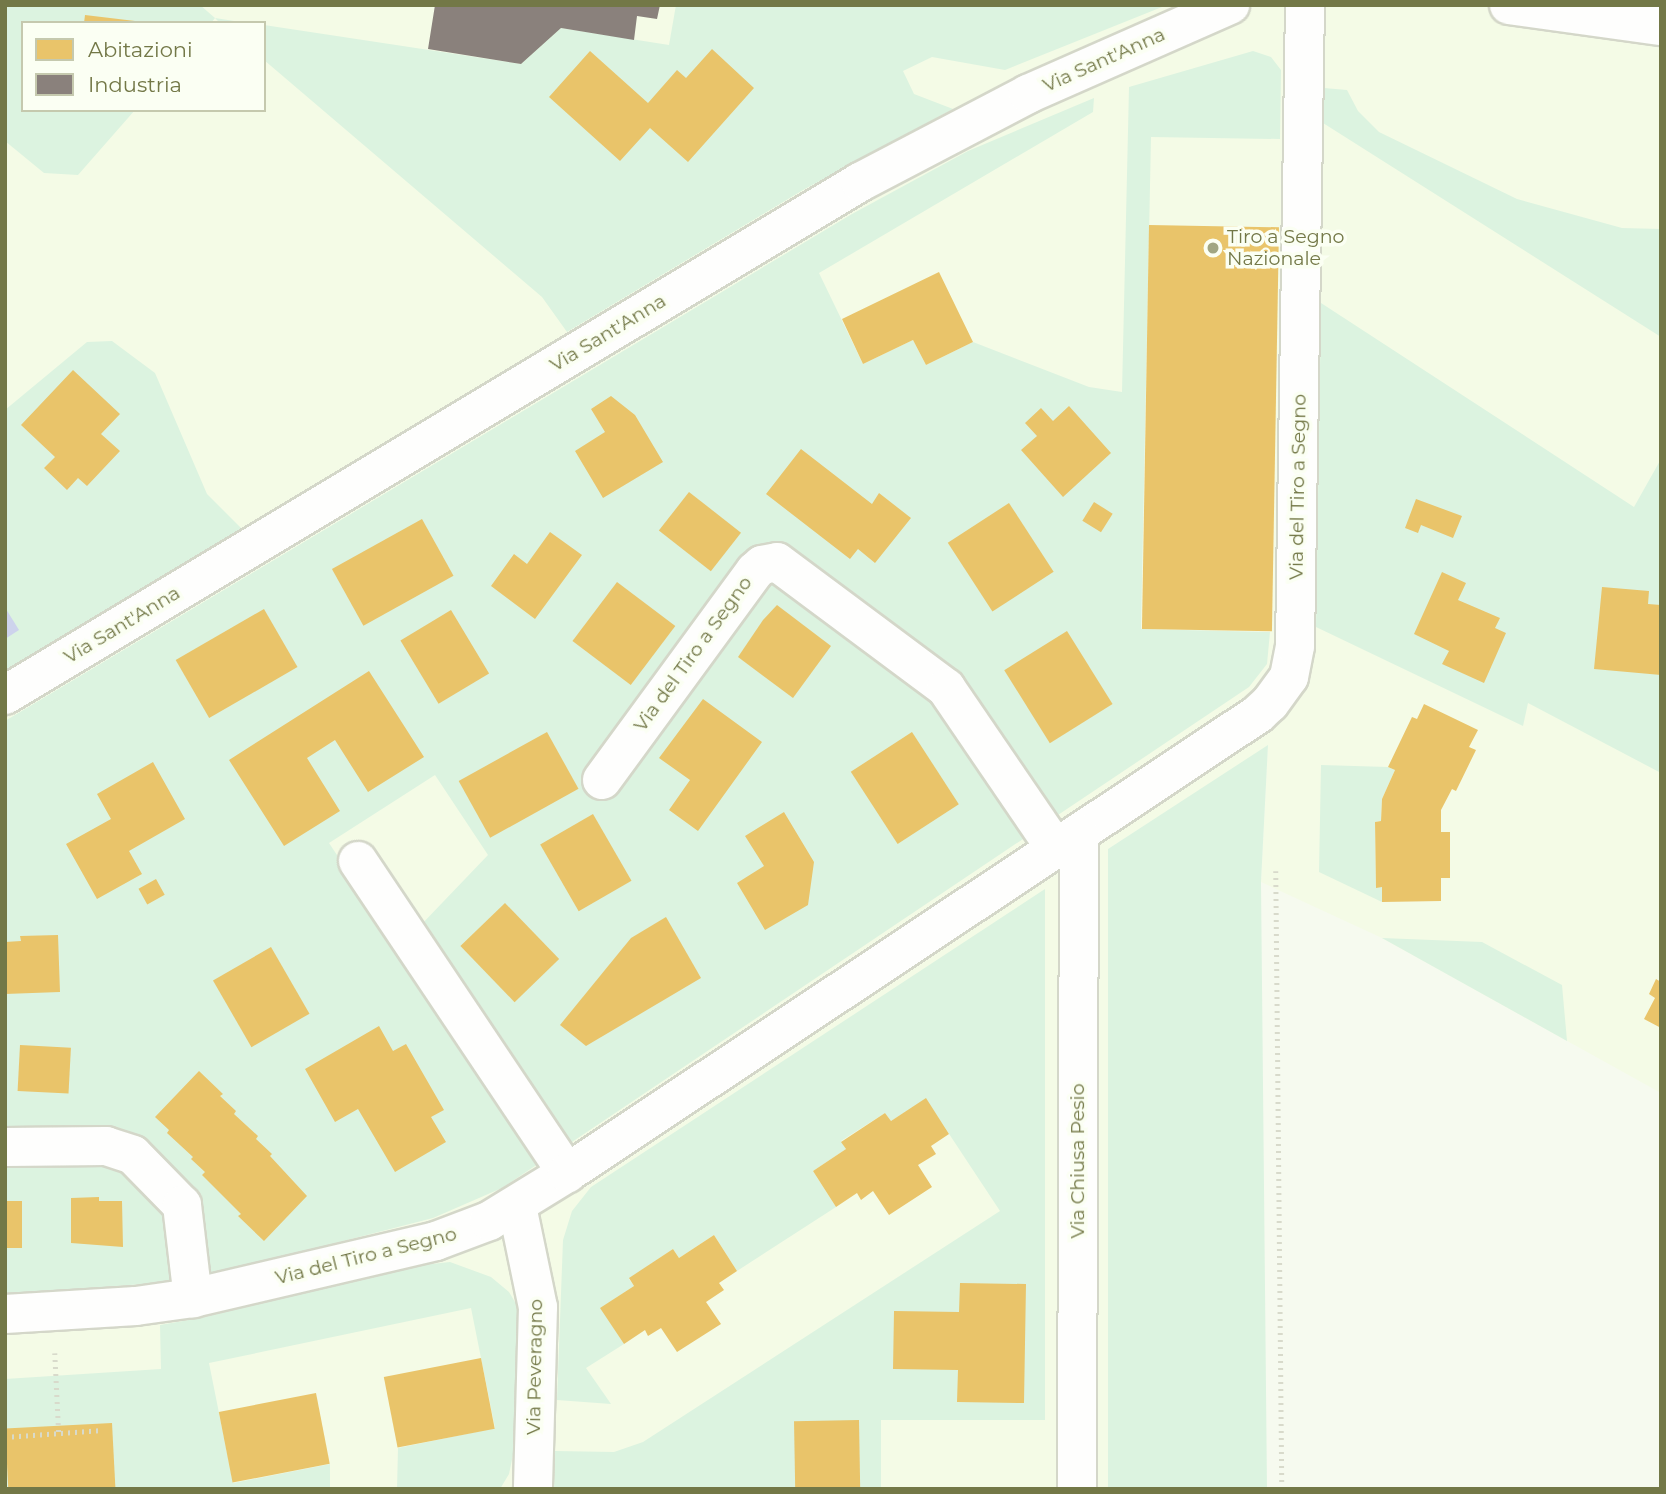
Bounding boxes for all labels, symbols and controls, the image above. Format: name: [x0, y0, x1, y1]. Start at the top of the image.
legend: [21, 21, 266, 112]
street label: Via Sant'Anna: [1039, 23, 1169, 97]
text: Abitazioni: [88, 37, 193, 62]
text: Industria: [88, 72, 182, 97]
place label: Tiro a Segno Nazionale: [1227, 226, 1344, 270]
marker: Tiro a Segno Nazionale: [1205, 240, 1221, 256]
street label: Via Sant'Anna: [546, 289, 670, 377]
street label: Via del Tiro a Segno: [1285, 394, 1311, 580]
street label: Via del Tiro a Segno: [629, 572, 757, 736]
street label: Via Sant'Anna: [60, 581, 184, 669]
street label: Via Chiusa Pesio: [1067, 1083, 1089, 1239]
street label: Via del Tiro a Segno: [273, 1222, 459, 1290]
street label: Via Peveragno: [522, 1299, 548, 1435]

